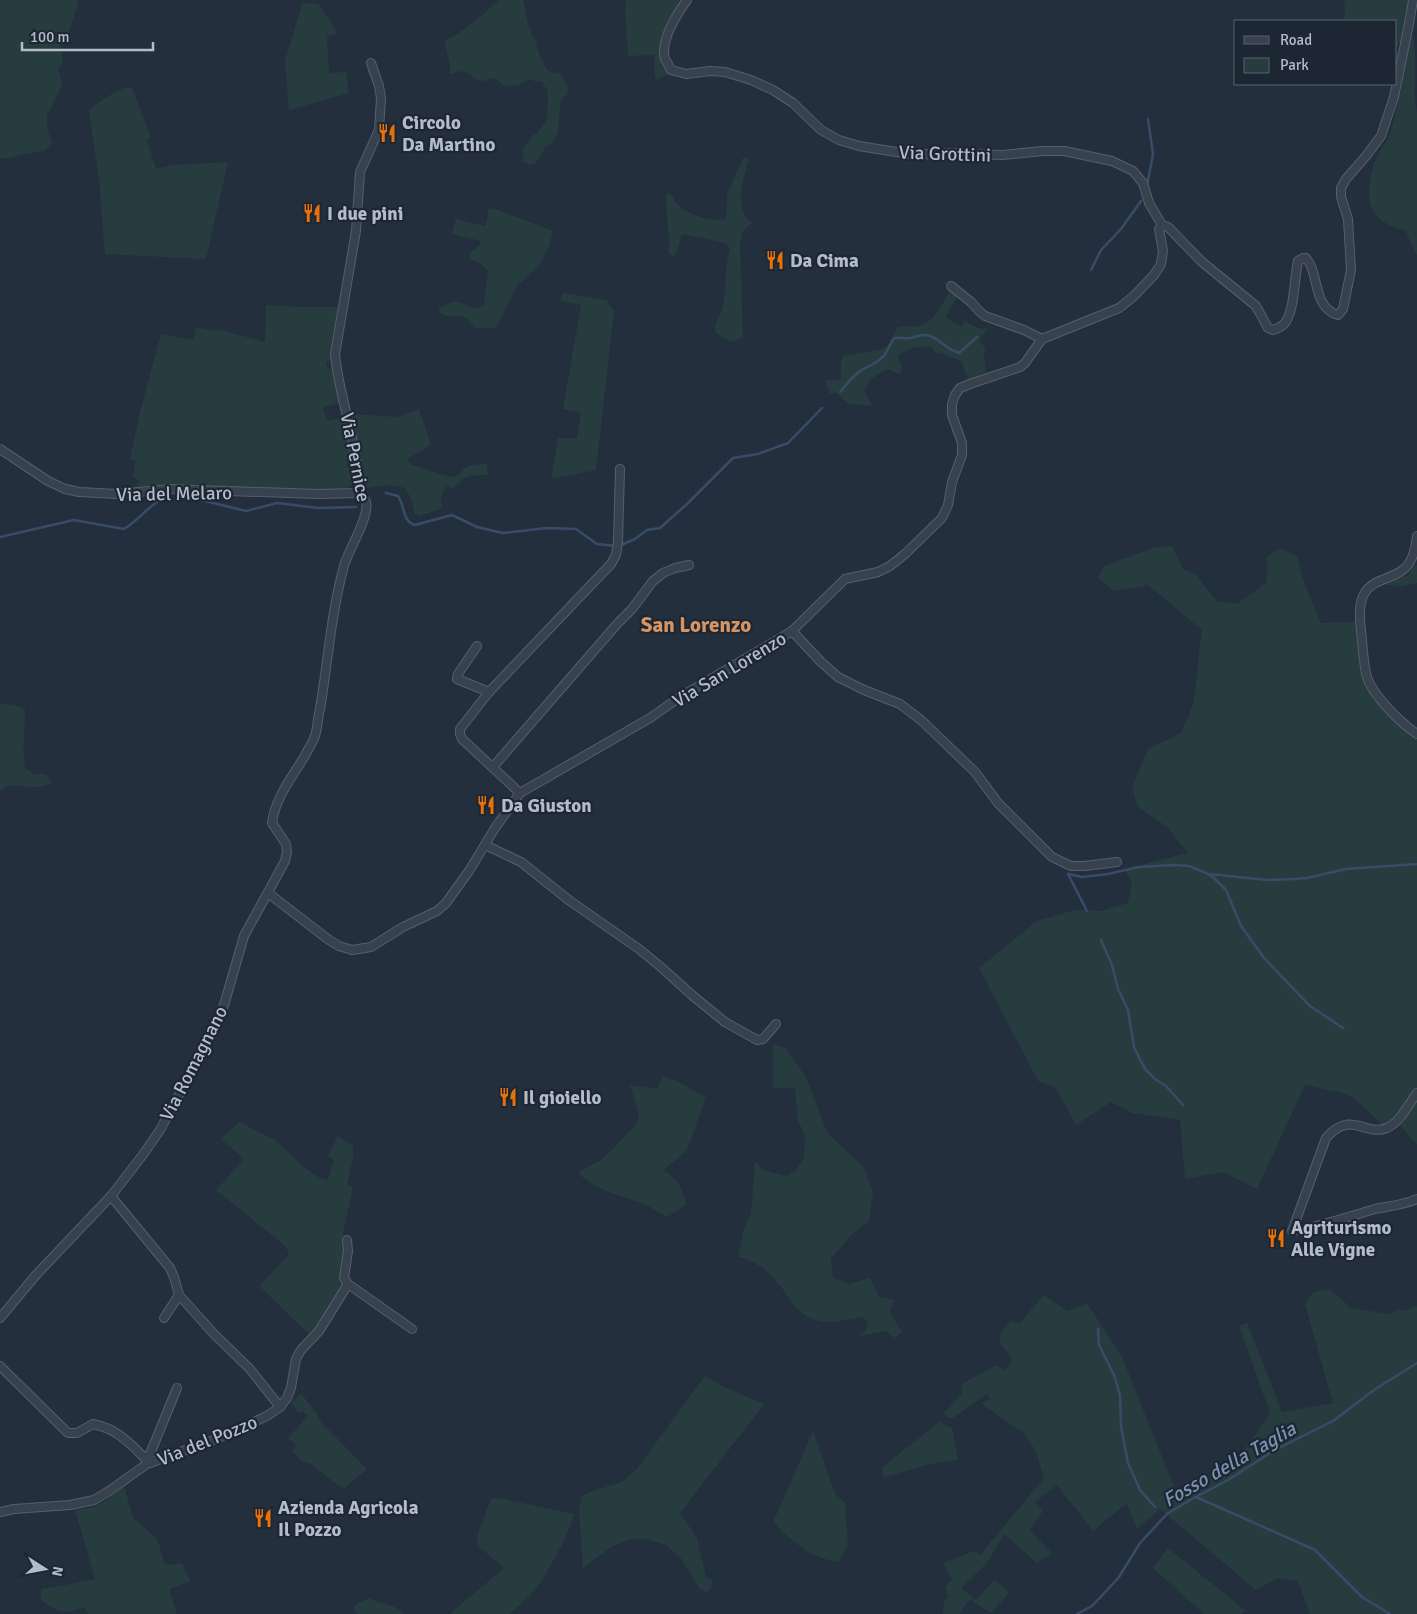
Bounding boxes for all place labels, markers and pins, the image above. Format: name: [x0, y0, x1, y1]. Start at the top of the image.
place label: Circolo Da Martino: [402, 111, 495, 157]
restaurant icon: Circolo Da Martino: [376, 122, 398, 144]
restaurant icon: I due pini: [301, 202, 323, 224]
place label: I due pini: [327, 202, 403, 226]
restaurant icon: Da Cima: [764, 249, 786, 271]
place label: Da Cima: [790, 249, 859, 273]
restaurant icon: Da Giuston: [475, 794, 497, 816]
place label: Da Giuston: [501, 794, 592, 818]
restaurant icon: Il gioiello: [497, 1086, 519, 1108]
place label: Il gioiello: [523, 1086, 601, 1110]
place label: Agriturismo Alle Vigne: [1291, 1216, 1392, 1262]
restaurant icon: Agriturismo Alle Vigne: [1265, 1227, 1287, 1249]
place label: Azienda Agricola Il Pozzo: [278, 1496, 419, 1542]
restaurant icon: Azienda Agricola Il Pozzo: [252, 1507, 274, 1529]

